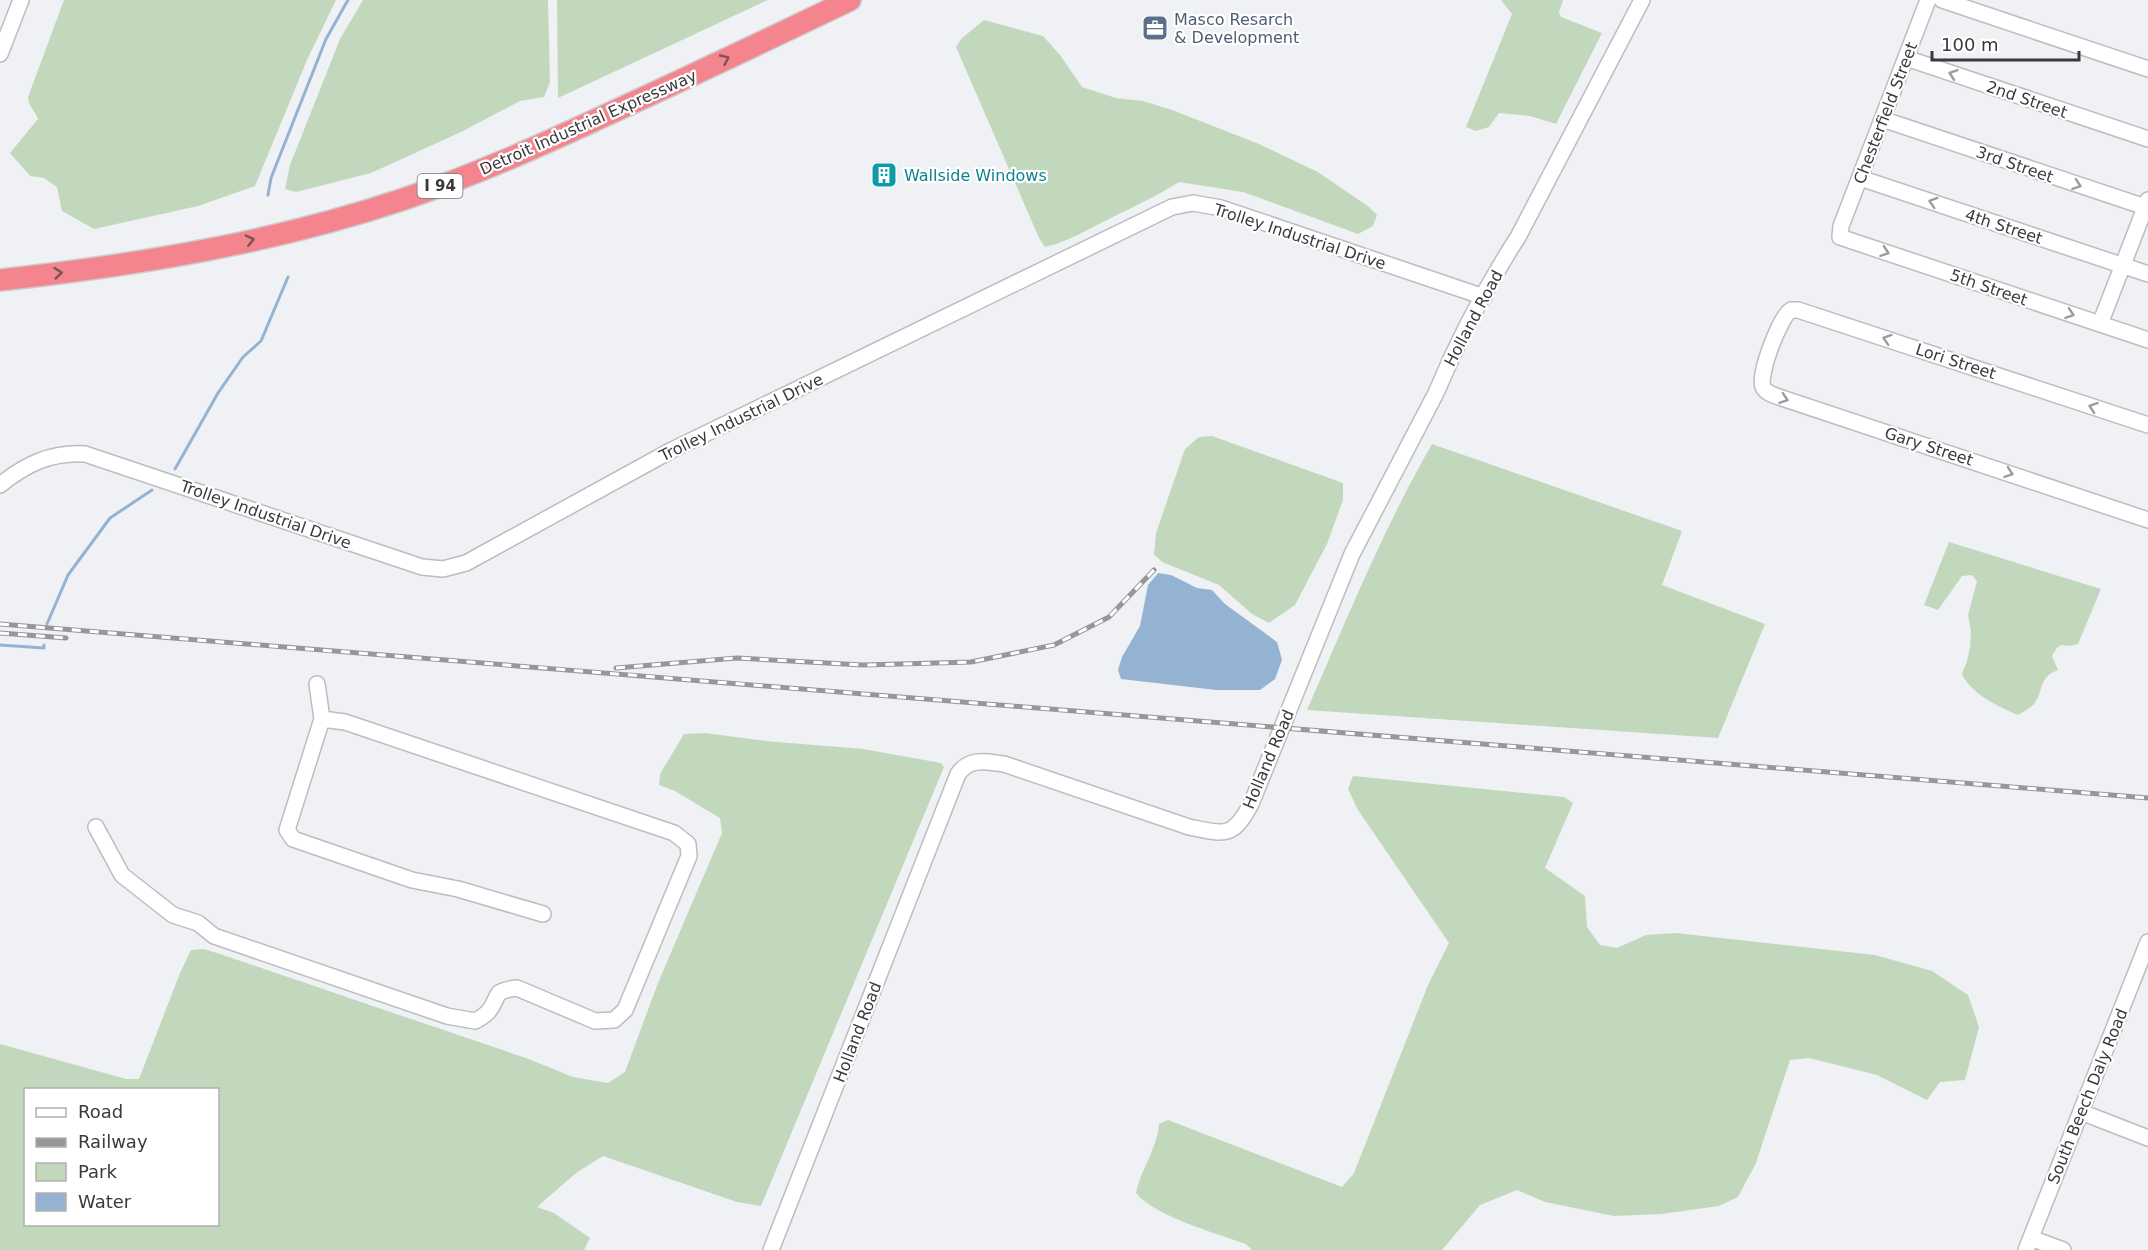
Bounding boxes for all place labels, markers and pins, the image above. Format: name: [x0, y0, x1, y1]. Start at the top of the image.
place label: Masco Resarch & Development: [1174, 10, 1299, 47]
office icon: Masco Resarch & Development: [1140, 13, 1170, 43]
building icon: Wallside Windows: [869, 160, 899, 190]
place label: Wallside Windows: [904, 166, 1047, 185]

